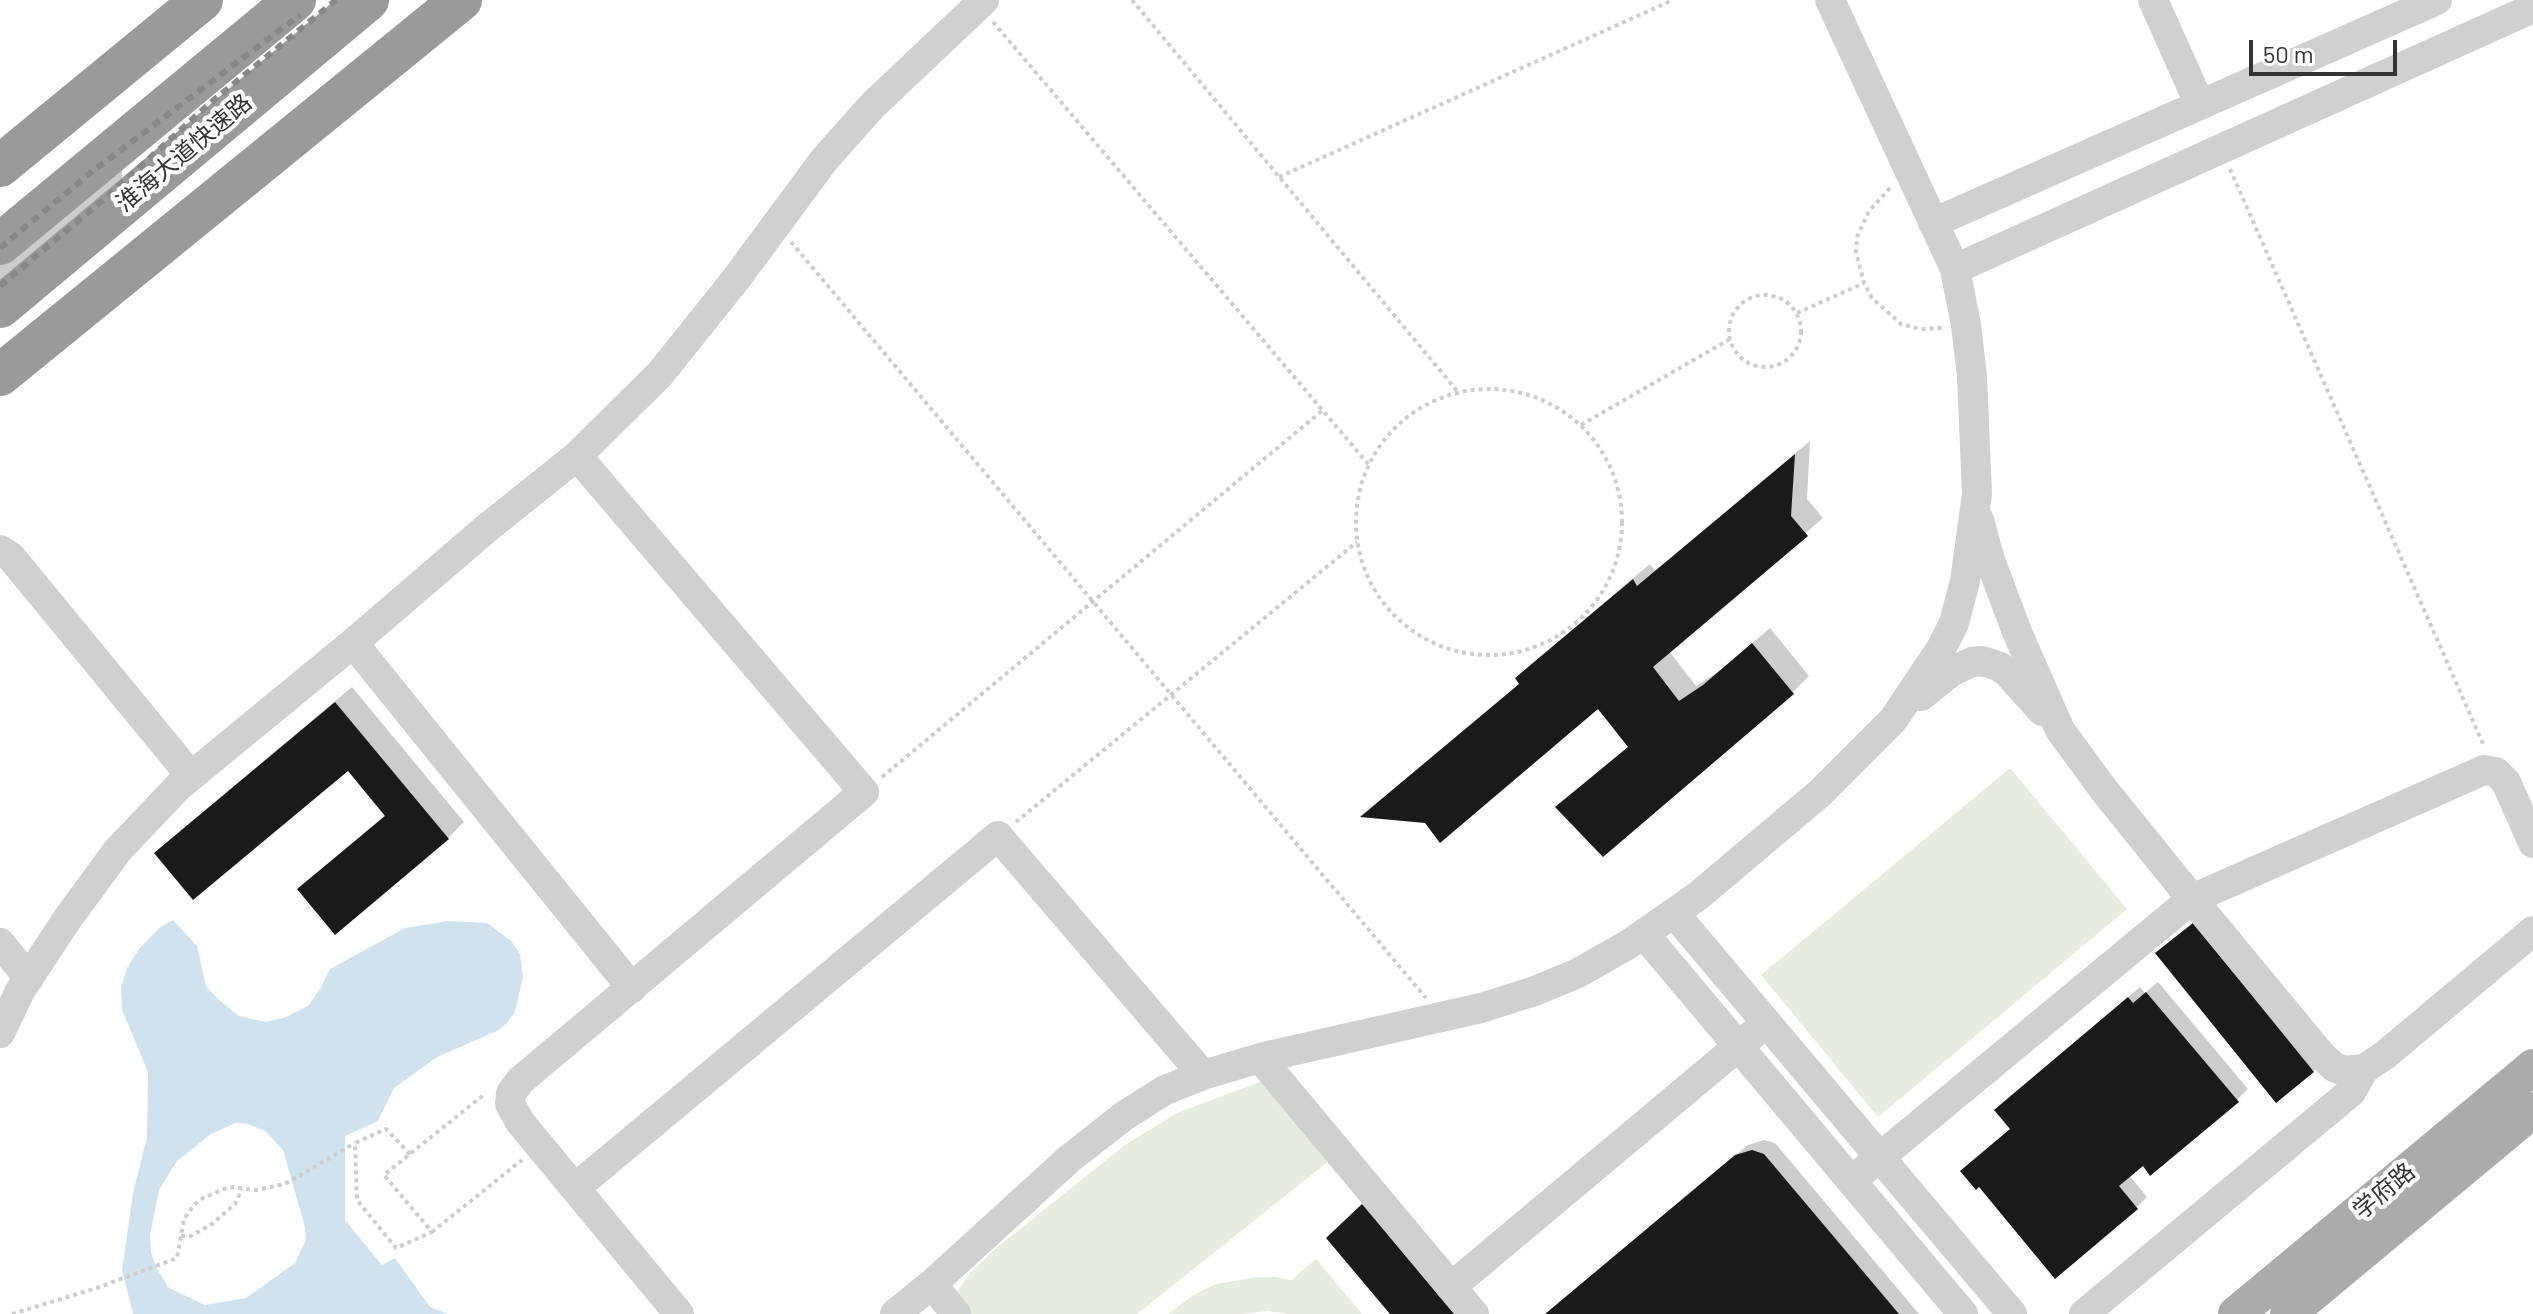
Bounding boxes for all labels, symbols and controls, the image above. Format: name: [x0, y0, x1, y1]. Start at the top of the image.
scale bar: [2253, 24, 2401, 74]
text: 50 m: [2263, 39, 2314, 68]
street label: 淮海大道快速路: [110, 88, 258, 218]
street label: 学府路: [2347, 1157, 2421, 1225]

